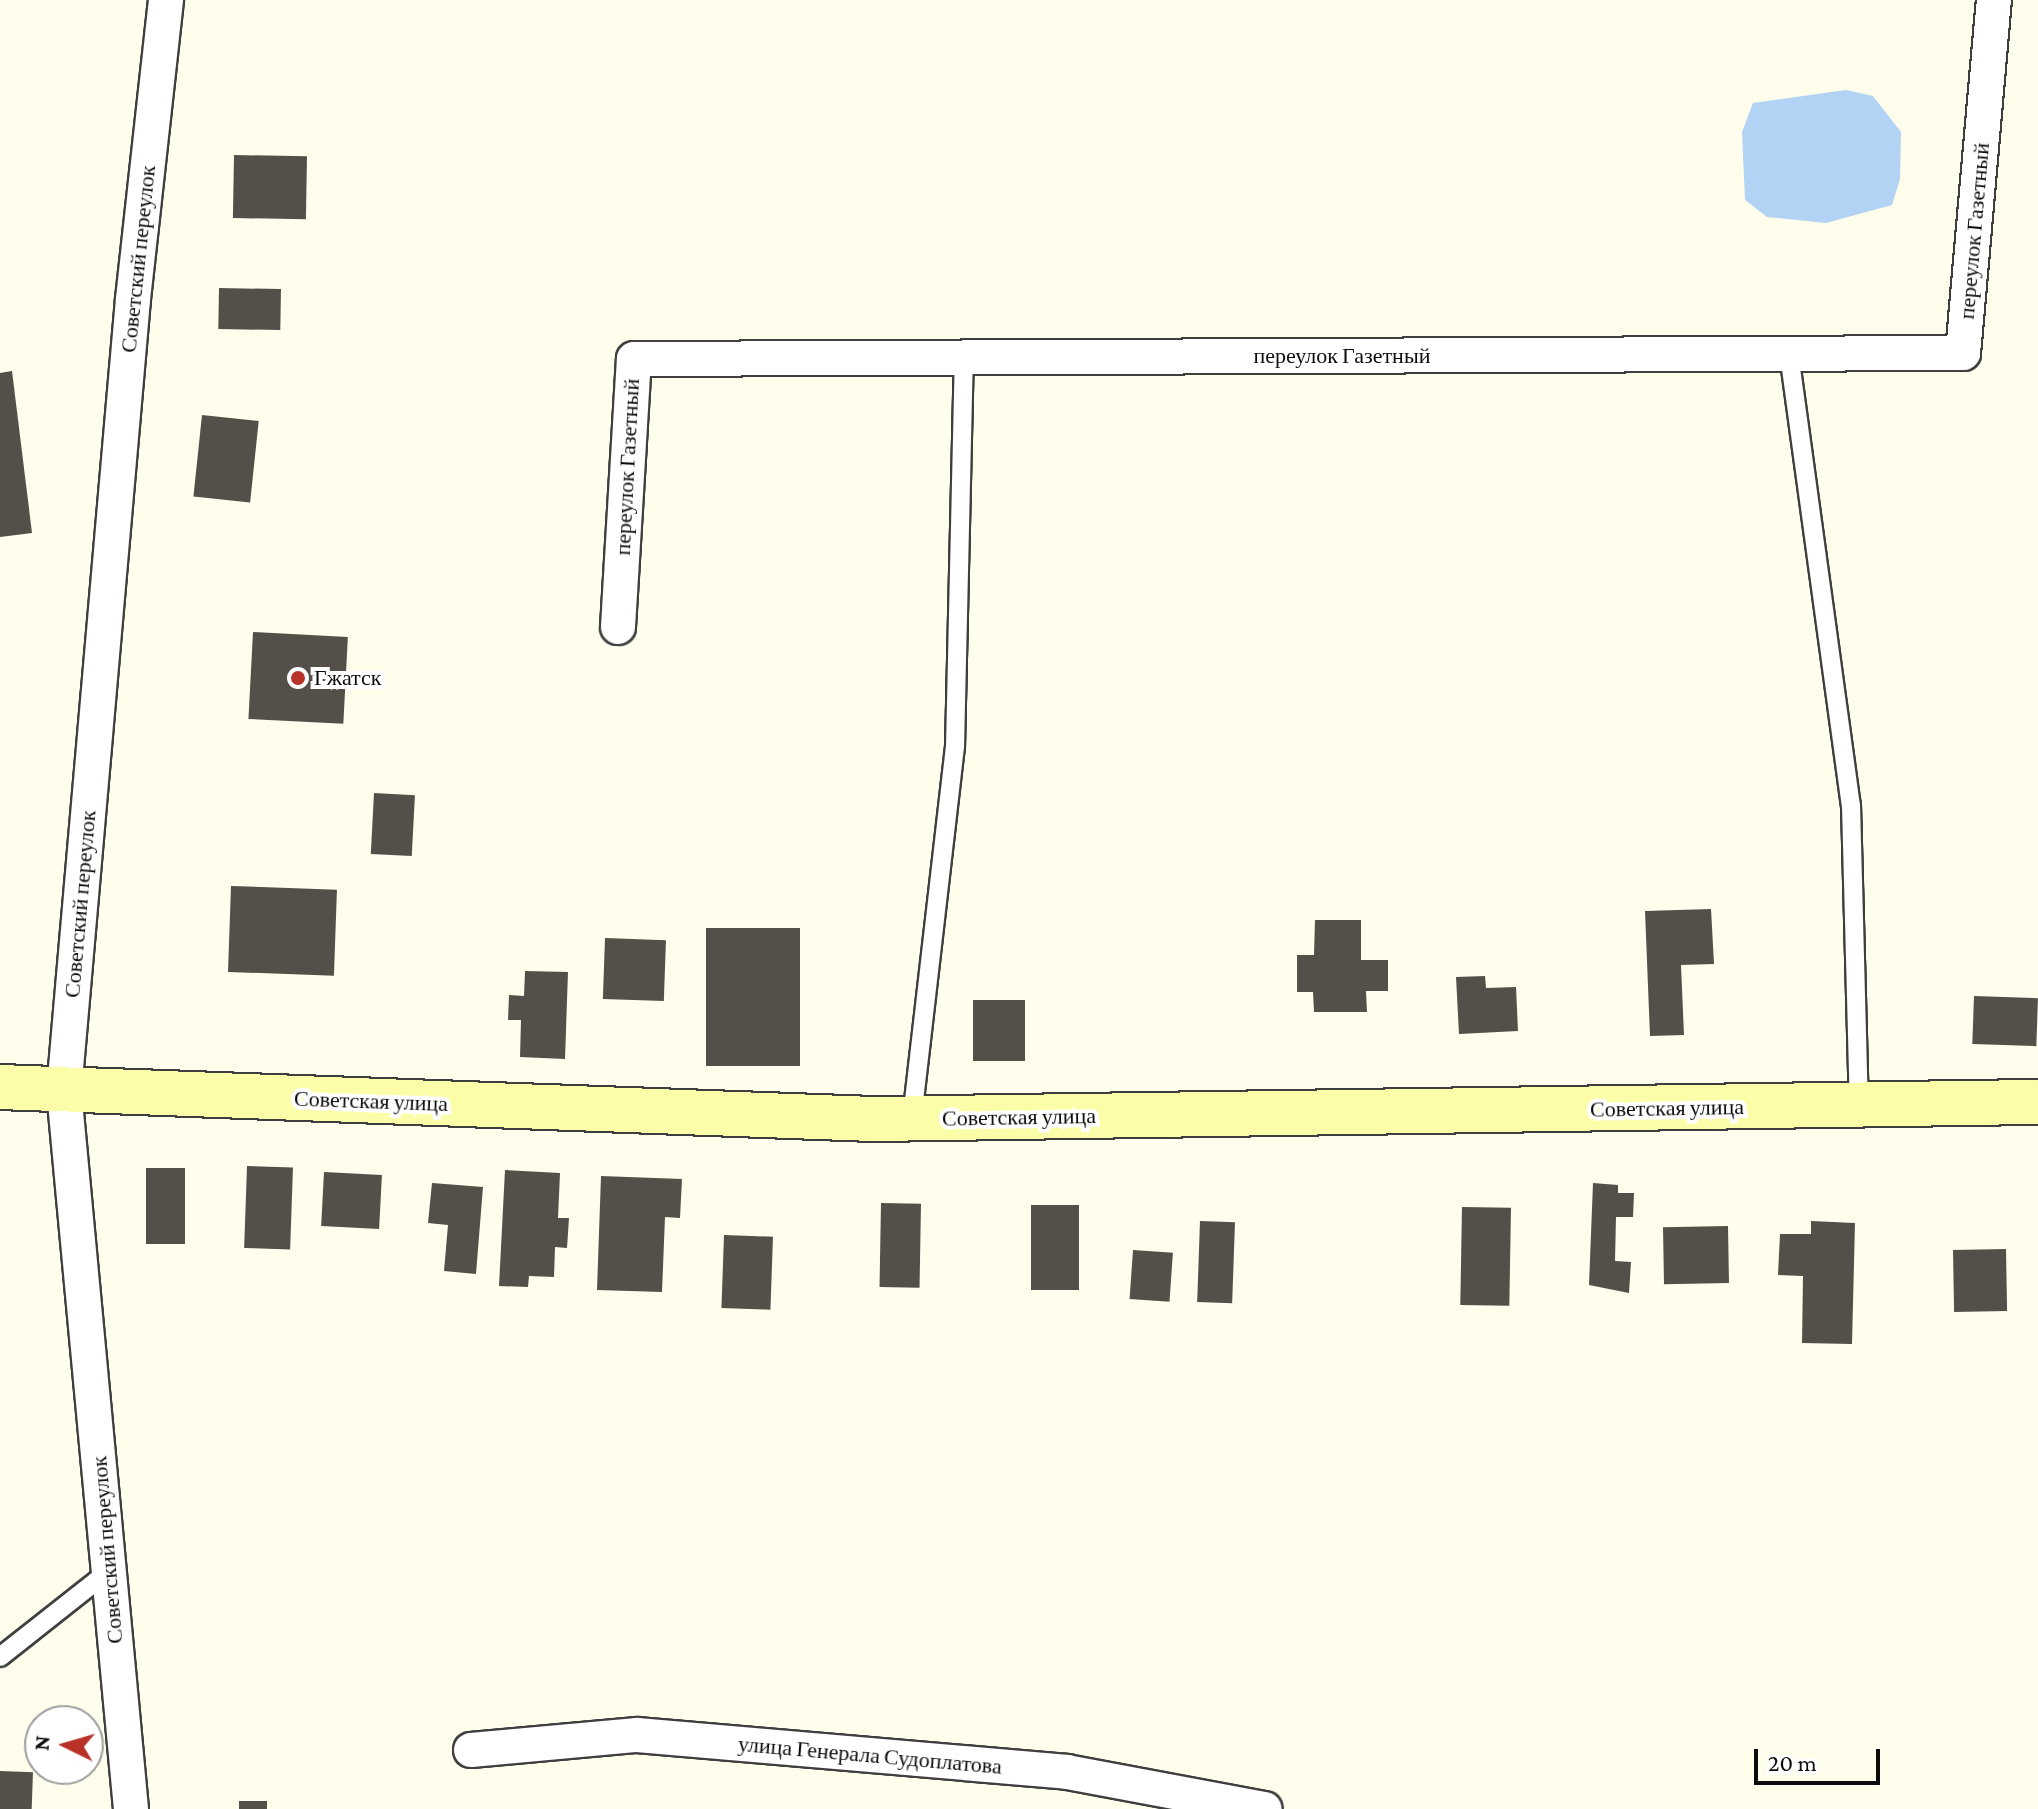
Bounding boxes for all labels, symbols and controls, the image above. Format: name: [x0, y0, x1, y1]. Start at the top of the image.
street label: переулок Газетный: [1953, 142, 1995, 320]
street label: Советский переулок: [115, 164, 161, 354]
street label: переулок Газетный: [1254, 343, 1430, 369]
street label: переулок Газетный: [609, 378, 645, 556]
place label: Гжатск: [314, 665, 381, 691]
marker: Гжатск: [289, 669, 307, 687]
street label: Советский переулок: [59, 809, 101, 999]
street label: Советская улица: [294, 1085, 448, 1117]
street label: Советская улица: [1590, 1093, 1744, 1123]
street label: Советская улица: [942, 1102, 1096, 1132]
street label: Советский переулок: [86, 1455, 128, 1645]
north arrow: [24, 1705, 104, 1785]
street label: улица Генерала Судоплатова: [737, 1730, 1003, 1780]
scale bar: [1758, 1733, 1884, 1783]
text: N: [28, 1734, 55, 1752]
text: 20 m: [1768, 1749, 1817, 1776]

